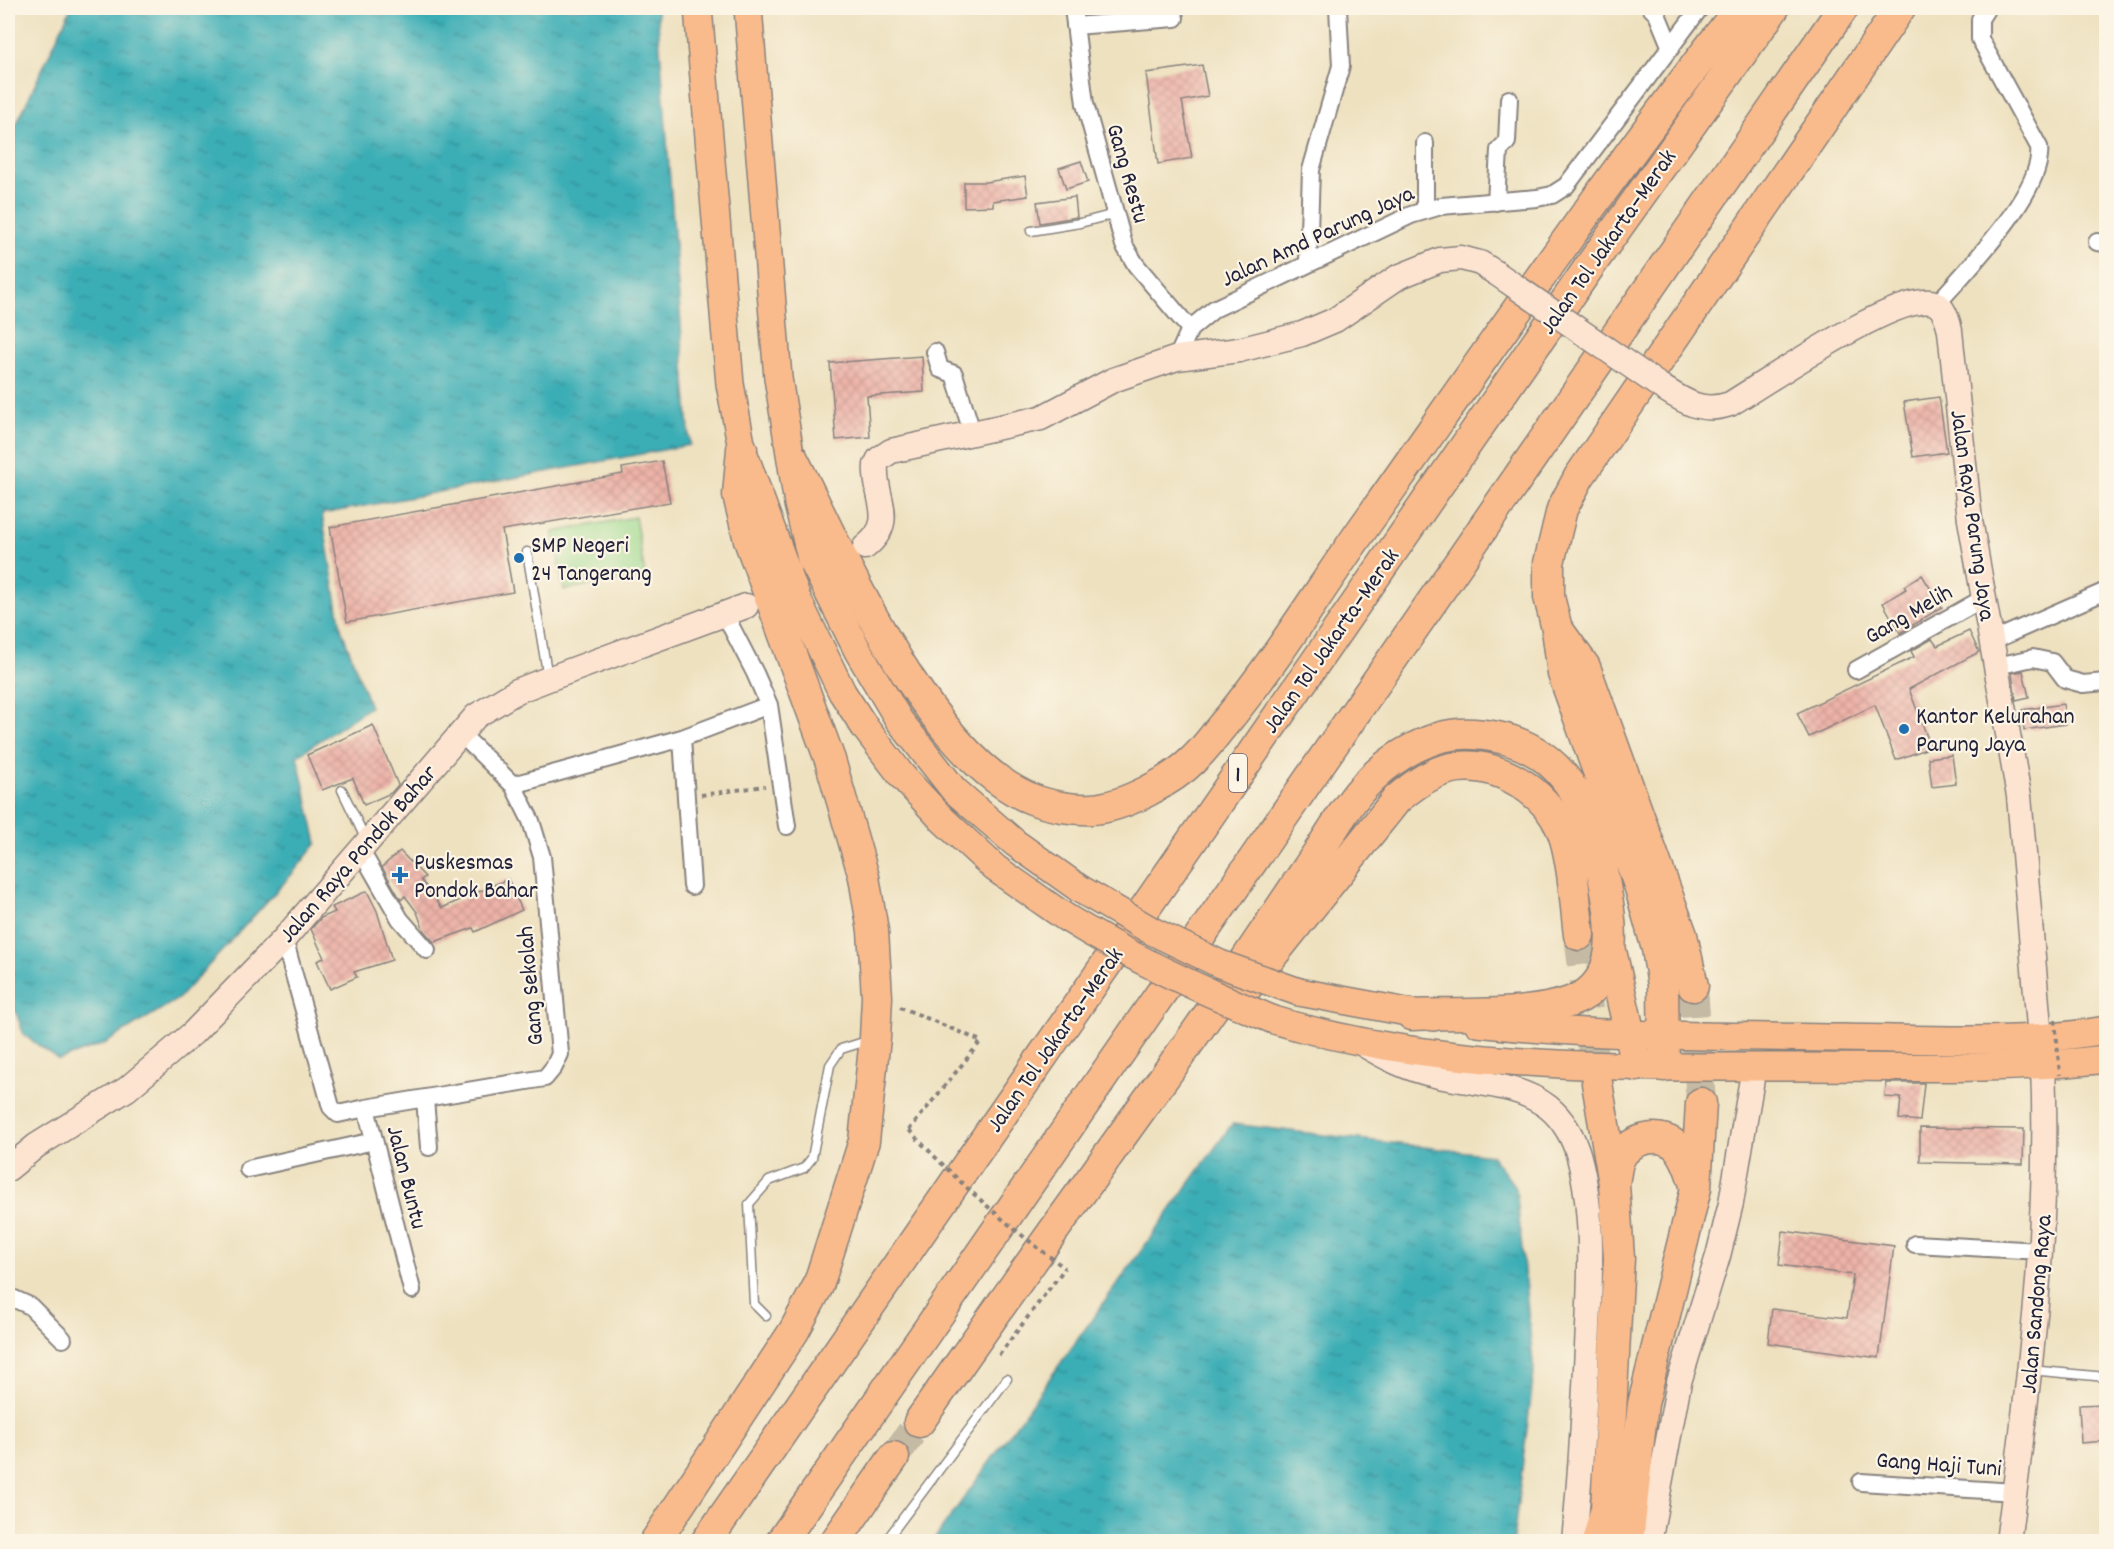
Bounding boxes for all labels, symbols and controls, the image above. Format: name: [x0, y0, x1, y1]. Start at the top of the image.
street label: Gang Restu: [1096, 120, 1157, 228]
street label: Jalan Tol Jakarta–Merak: [1533, 143, 1686, 342]
street label: Jalan Amd Parung Jaya: [1216, 178, 1421, 297]
street label: Jalan Raya Parung Jaya: [1939, 408, 2003, 624]
place label: SMP Negeri 24 Tangerang: [531, 530, 652, 592]
street label: Jalan Tol Jakarta–Merak: [1256, 542, 1409, 741]
marker: SMP Negeri 24 Tangerang: [512, 551, 526, 565]
street label: Gang Melih: [1859, 577, 1960, 654]
place label: Kantor Kelurahan Parung Jaya: [1916, 701, 2075, 763]
marker: Kantor Kelurahan Parung Jaya: [1897, 722, 1911, 736]
road number: 1: [1229, 754, 1247, 792]
street label: Jalan Raya Pondok Bahar: [272, 758, 447, 952]
place label: Puskesmas Pondok Bahar: [414, 847, 538, 909]
marker: Puskesmas Pondok Bahar: [391, 866, 409, 884]
street label: Gang Sekolah: [510, 924, 554, 1047]
street label: Jalan Tol Jakarta–Merak: [980, 941, 1133, 1140]
street label: Jalan Buntu: [376, 1122, 434, 1233]
street label: Jalan Sandong Raya: [2013, 1213, 2063, 1395]
street label: Gang Haji Tuni: [1875, 1445, 2003, 1487]

